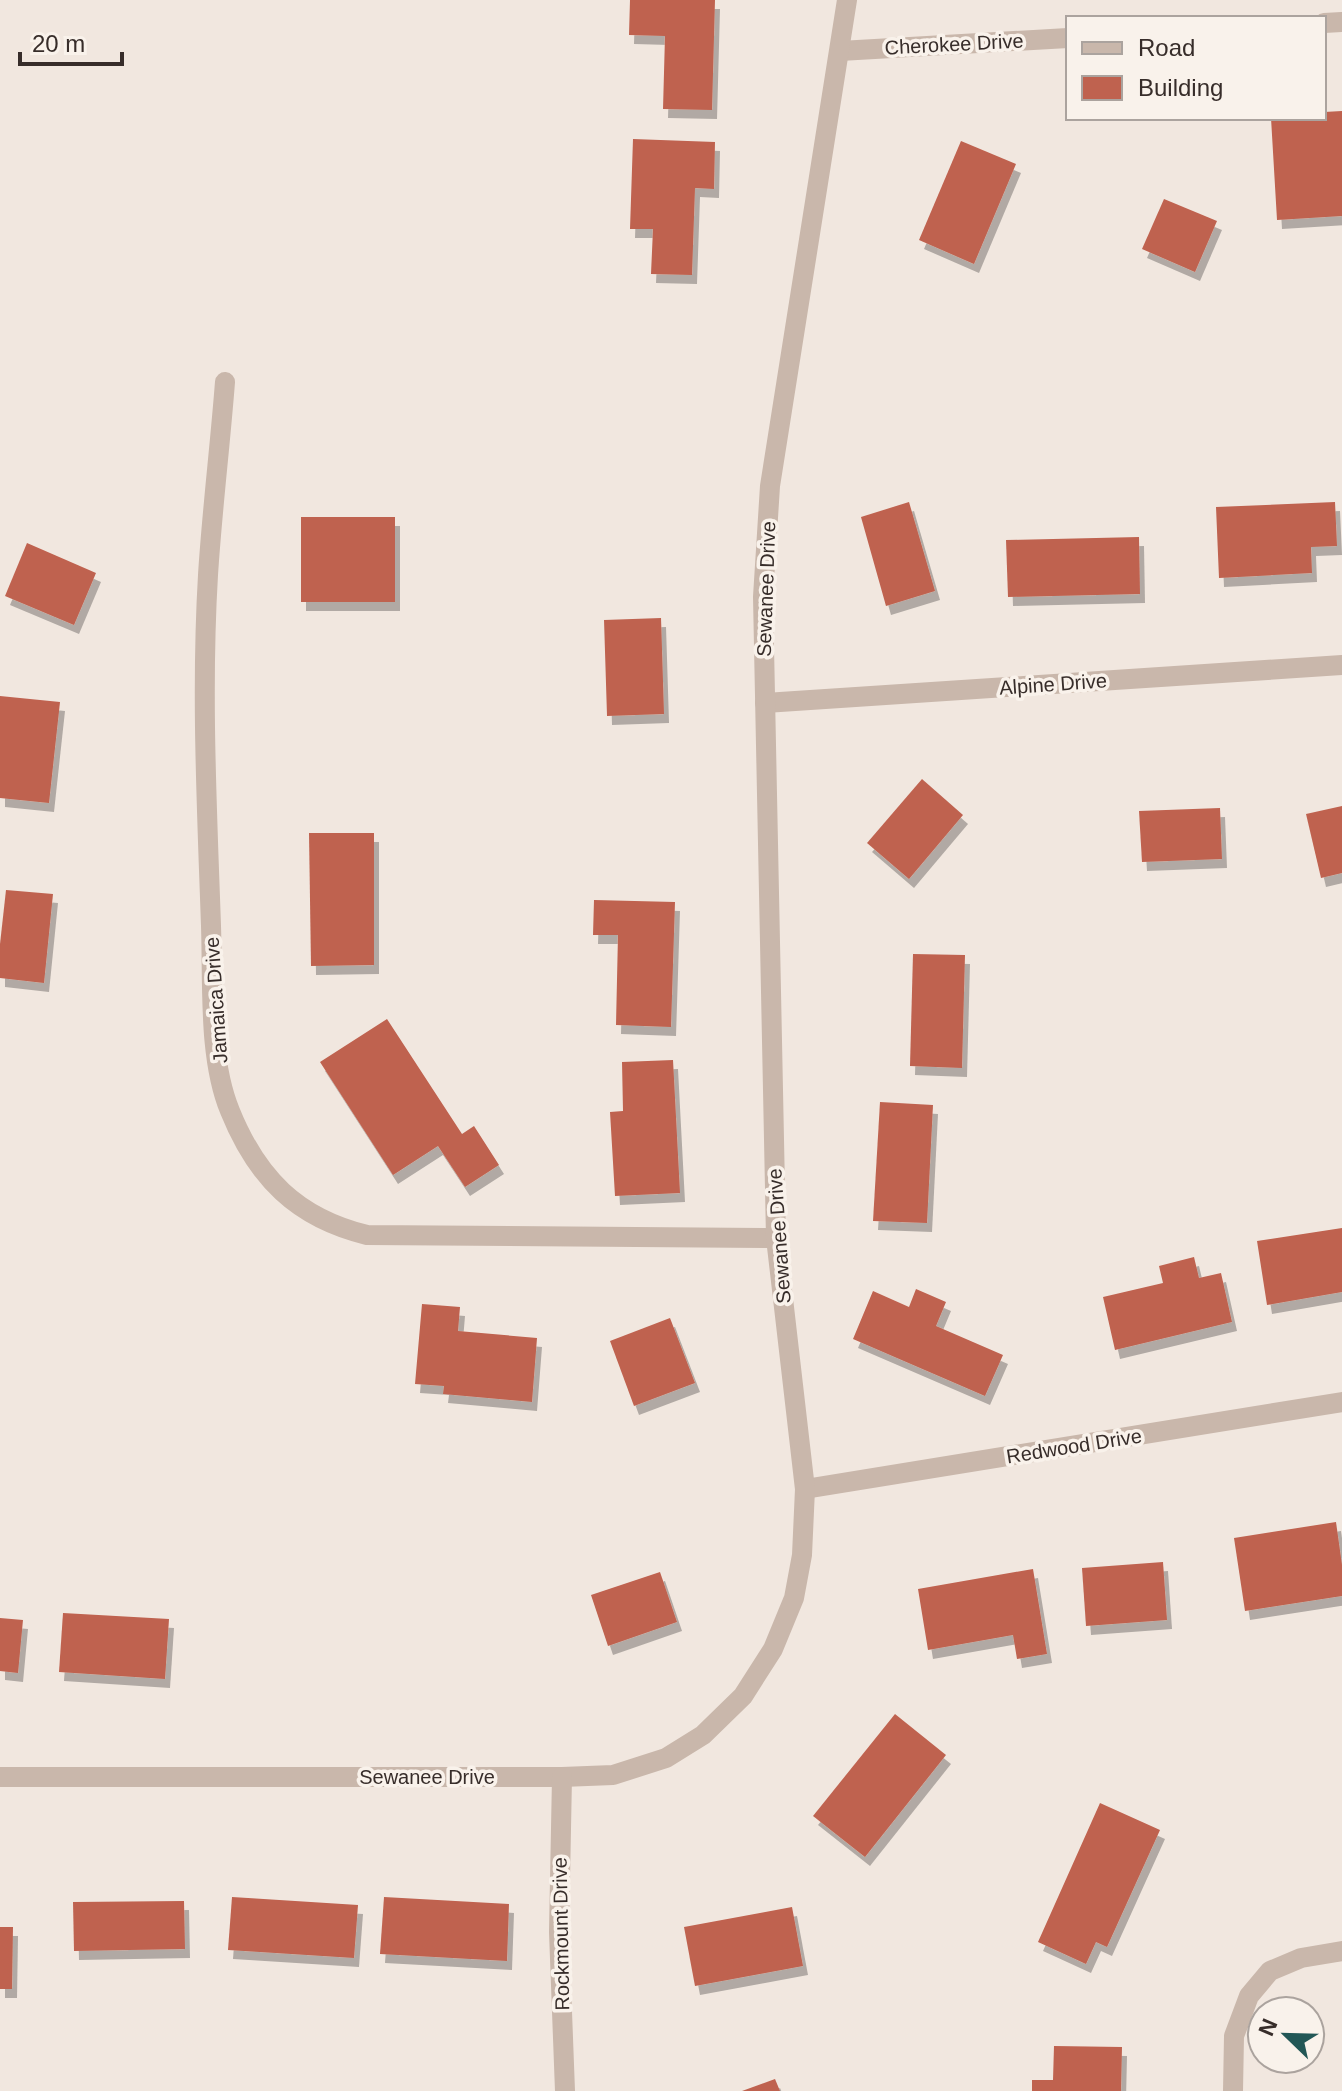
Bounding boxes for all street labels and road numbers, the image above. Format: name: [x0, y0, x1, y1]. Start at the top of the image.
street label: Cherokee Drive: [884, 29, 1024, 59]
street label: Sewanee Drive: [753, 521, 779, 657]
street label: Alpine Drive: [998, 669, 1108, 699]
street label: Jamaica Drive: [201, 936, 231, 1064]
street label: Sewanee Drive: [763, 1168, 795, 1304]
street label: Redwood Drive: [1005, 1424, 1143, 1468]
street label: Sewanee Drive: [359, 1766, 495, 1788]
street label: Rockmount Drive: [549, 1857, 573, 2011]

